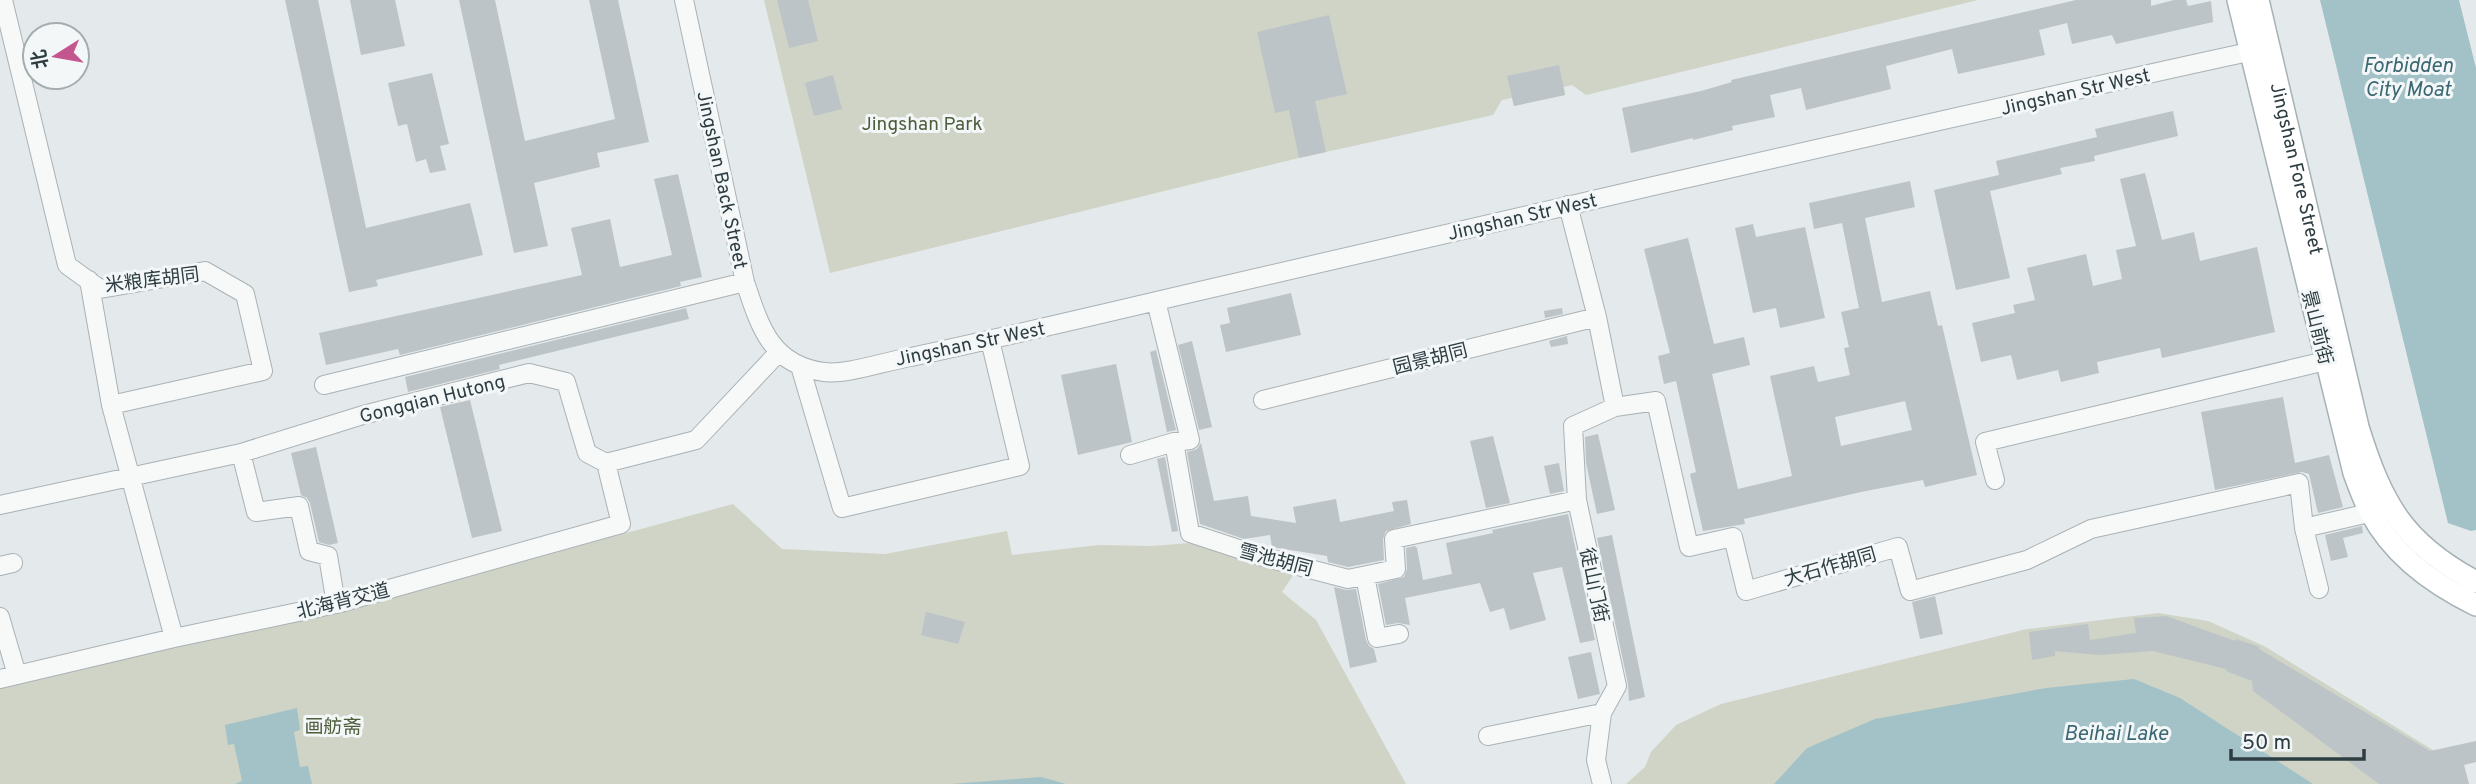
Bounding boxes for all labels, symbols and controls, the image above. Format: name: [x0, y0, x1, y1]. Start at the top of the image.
north arrow: [21, 21, 91, 91]
text: 北: [28, 47, 55, 70]
water label: Forbidden City Moat: [2363, 53, 2454, 104]
street label: Jingshan Str West: [1998, 64, 2152, 122]
street label: Jingshan Fore Street: [2264, 81, 2327, 257]
street label: Jingshan Back Street: [690, 89, 752, 272]
park label: Jingshan Park: [861, 113, 983, 137]
street label: Jingshan Str West: [1445, 189, 1599, 247]
street label: 米粮库胡同: [104, 263, 201, 299]
street label: 景山前街: [2295, 288, 2337, 367]
street label: Jingshan Str West: [893, 317, 1048, 373]
street label: 园景胡同: [1391, 339, 1470, 381]
street label: Gongqian Hutong: [357, 370, 508, 430]
street label: 雪池胡同: [1236, 540, 1315, 582]
street label: 大石作胡同: [1782, 543, 1880, 593]
street label: 徒山门街: [1573, 546, 1613, 625]
street label: 北海背交道: [294, 579, 392, 625]
park label: 画舫斋: [304, 716, 362, 740]
scale bar: [2231, 718, 2364, 762]
water label: Beihai Lake: [2064, 721, 2169, 748]
text: 50 m: [2242, 730, 2291, 757]

